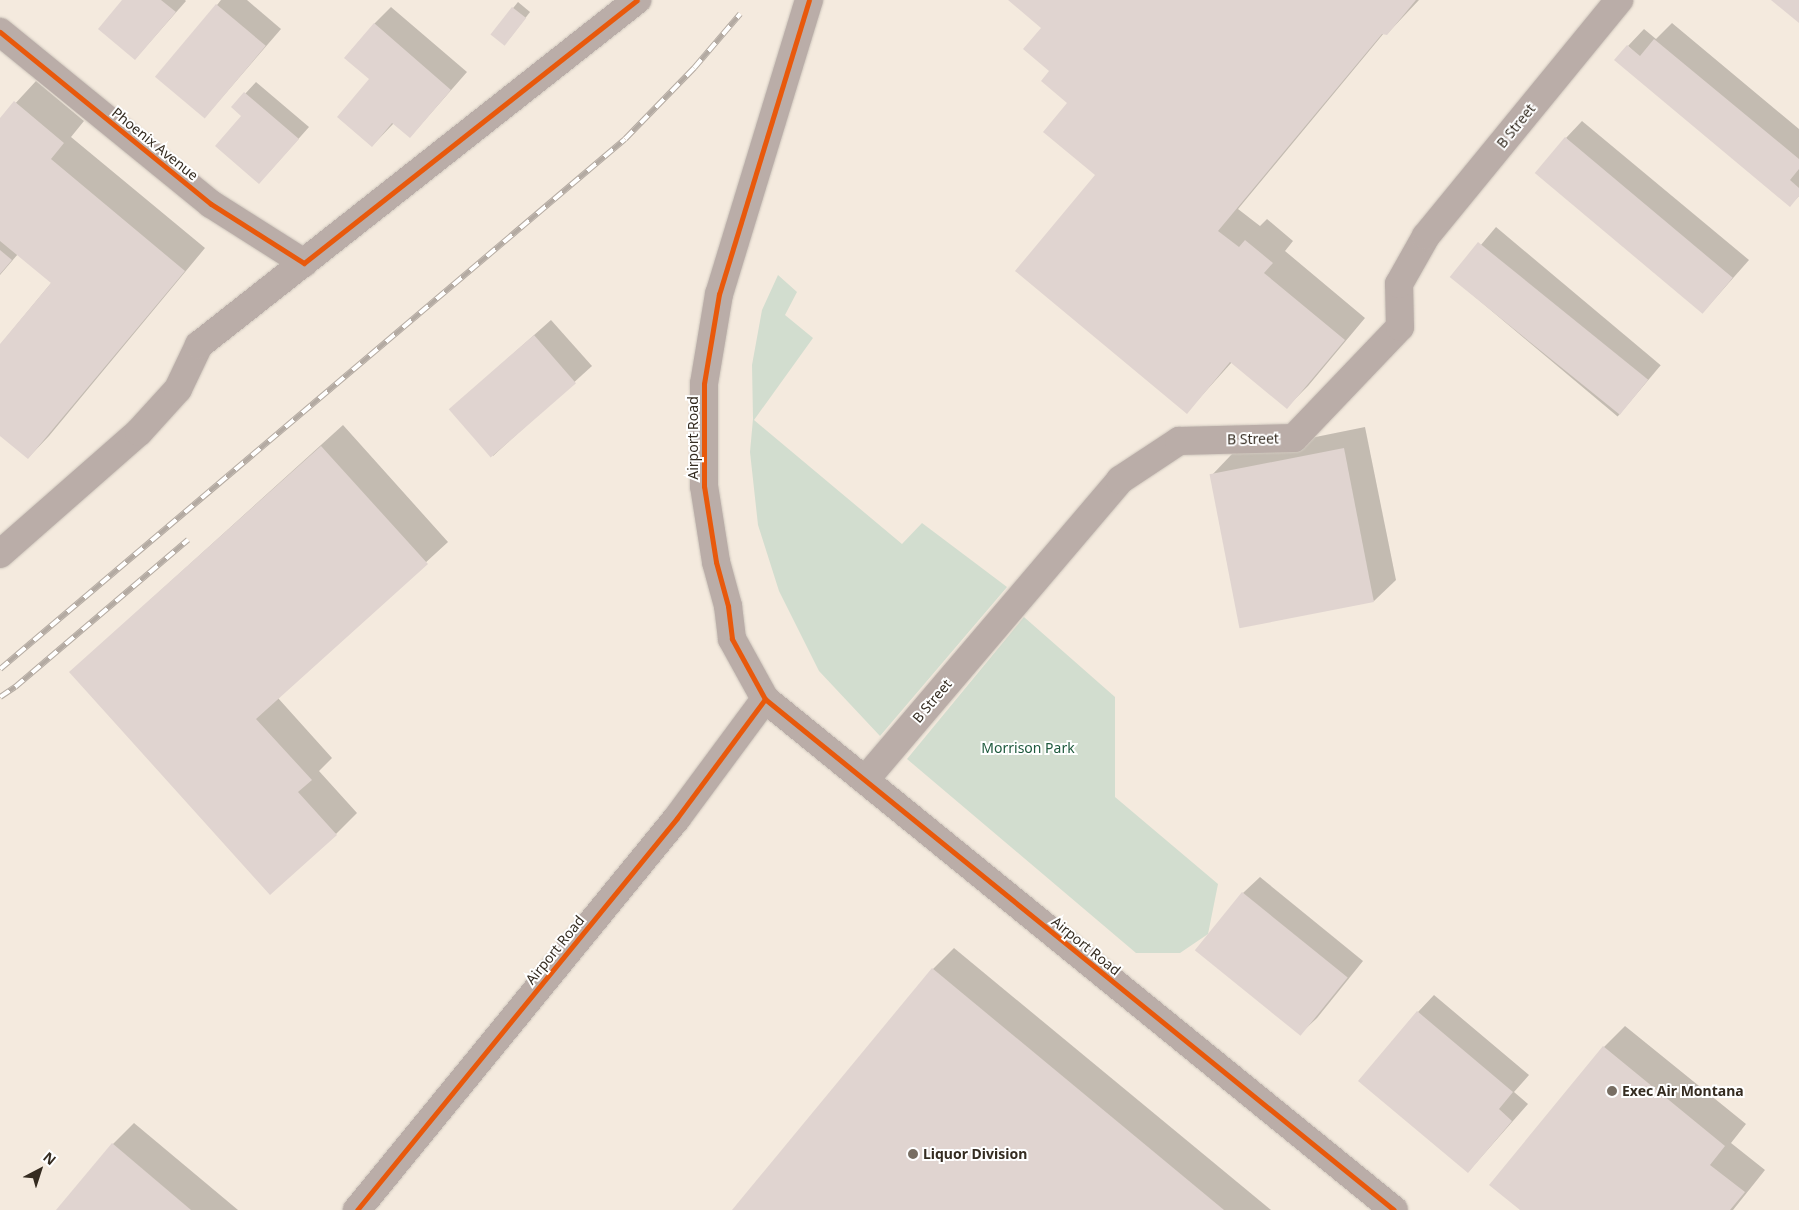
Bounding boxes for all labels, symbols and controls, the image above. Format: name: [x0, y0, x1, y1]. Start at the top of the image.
street label: B Street: [1493, 101, 1539, 151]
street label: Phoenix Avenue: [109, 104, 201, 184]
street label: Airport Road: [685, 396, 701, 480]
street label: B Street: [1227, 430, 1279, 448]
street label: B Street: [909, 676, 955, 726]
park label: Morrison Park: [981, 740, 1075, 756]
street label: Airport Road: [522, 912, 588, 988]
street label: Airport Road: [1048, 913, 1124, 979]
place label: Exec Air Montana: [1622, 1083, 1744, 1099]
marker: Exec Air Montana: [1606, 1085, 1618, 1097]
north arrow: [15, 1145, 65, 1195]
place label: Liquor Division: [923, 1146, 1027, 1162]
text: N: [39, 1147, 60, 1169]
marker: Liquor Division: [907, 1148, 919, 1160]

